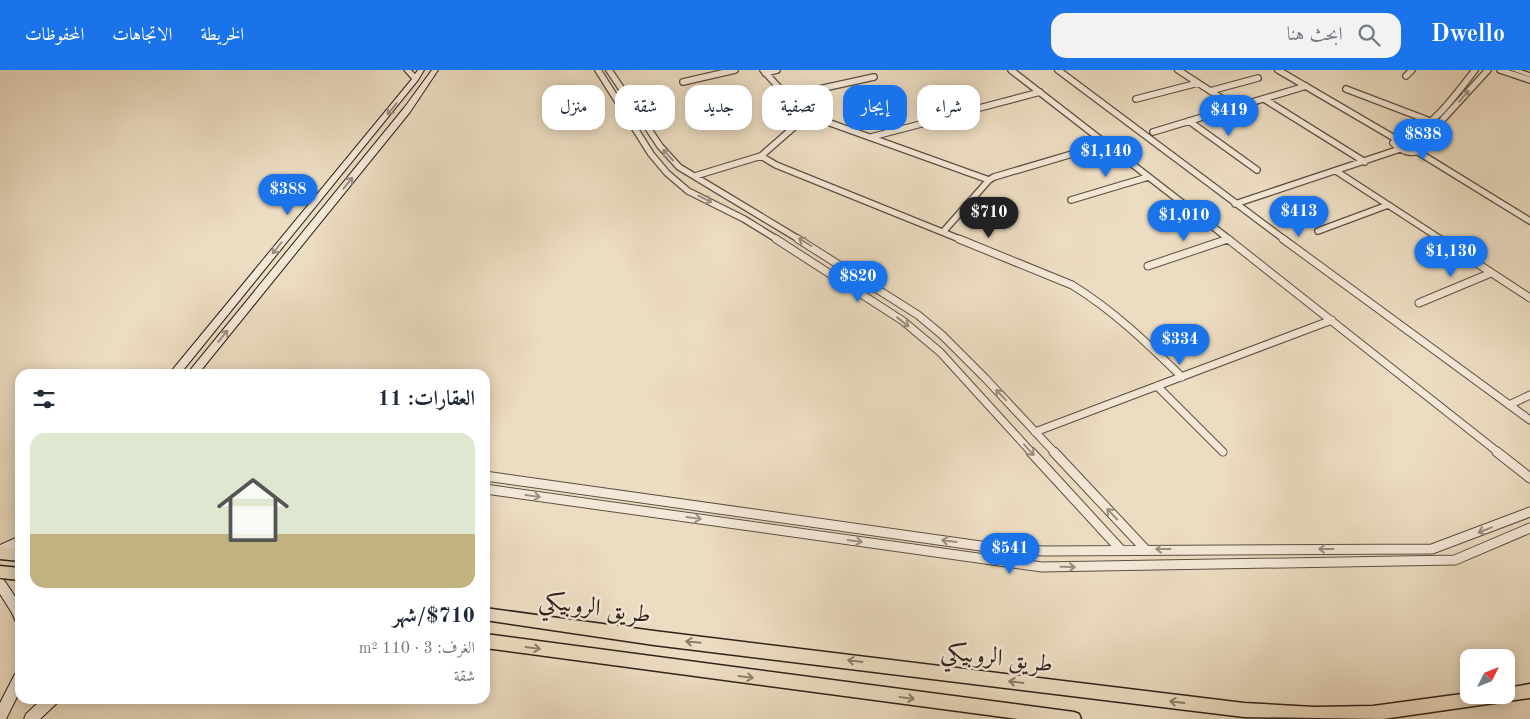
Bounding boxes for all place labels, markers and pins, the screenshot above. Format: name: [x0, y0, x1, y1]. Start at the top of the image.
pin: $419: [1199, 94, 1259, 137]
pin: $838: [1393, 118, 1453, 161]
pin: $1,140: [1065, 136, 1147, 178]
pin: $388: [258, 174, 318, 216]
pin: $710: [959, 196, 1019, 239]
pin: $413: [1269, 196, 1329, 238]
pin: $1,010: [1143, 200, 1225, 242]
pin: $1,130: [1410, 236, 1492, 278]
pin: $820: [828, 260, 888, 303]
pin: $334: [1150, 324, 1210, 366]
pin: $541: [980, 532, 1040, 575]

